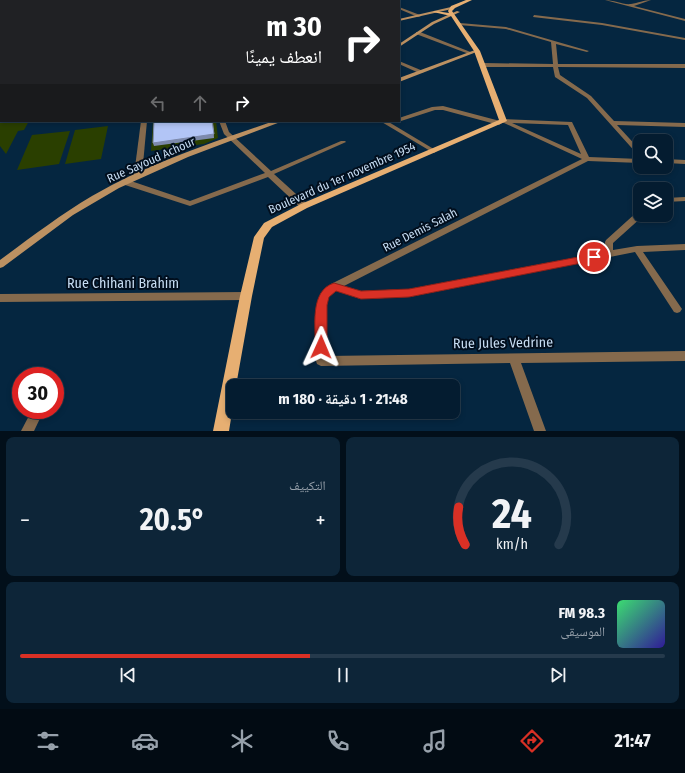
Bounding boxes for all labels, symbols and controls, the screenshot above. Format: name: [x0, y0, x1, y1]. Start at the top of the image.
text: 30 m: [266, 10, 322, 43]
icon: right: [336, 16, 388, 68]
text: انعطف يمينًا: [245, 46, 322, 68]
icon: left: [147, 92, 169, 114]
icon: ahead: [189, 92, 211, 114]
icon: right: [231, 92, 253, 114]
street label: Rue Sayoud Achour: [105, 134, 198, 186]
map controls: [633, 134, 673, 222]
button: search: [633, 134, 673, 174]
street label: Boulevard du 1er novembre 1954: [266, 139, 418, 217]
button: layers: [633, 182, 673, 222]
street label: Rue Demis Salah: [380, 205, 460, 255]
pin: [577, 240, 611, 274]
icon: arrive: [583, 246, 605, 268]
street label: Rue Chihani Brahim: [67, 275, 179, 292]
position arrow: [300, 326, 342, 368]
street label: Rue Jules Vedrine: [453, 334, 553, 352]
speed limit sign: 30: [12, 367, 64, 419]
text: 21:48 · 1 دقيقة · 180 m: [278, 390, 408, 408]
text: التكييف: [289, 478, 326, 493]
text: 24: [491, 488, 532, 538]
text: 20.5°: [140, 502, 206, 538]
text: −: [20, 507, 30, 534]
text: +: [315, 507, 325, 534]
text: km/h: [496, 535, 528, 552]
text: 98.3 FM: [558, 604, 605, 622]
text: الموسيقى: [561, 624, 605, 639]
icon: previous: [117, 664, 139, 686]
icon: pause: [332, 664, 354, 686]
icon: next: [547, 664, 569, 686]
icon: filters: [34, 727, 62, 755]
icon: car: [131, 727, 159, 755]
icon: climate: [228, 727, 256, 755]
icon: phone: [324, 727, 352, 755]
icon: music: [421, 727, 449, 755]
icon: directions: [518, 727, 546, 755]
text: 21:47: [614, 730, 651, 752]

